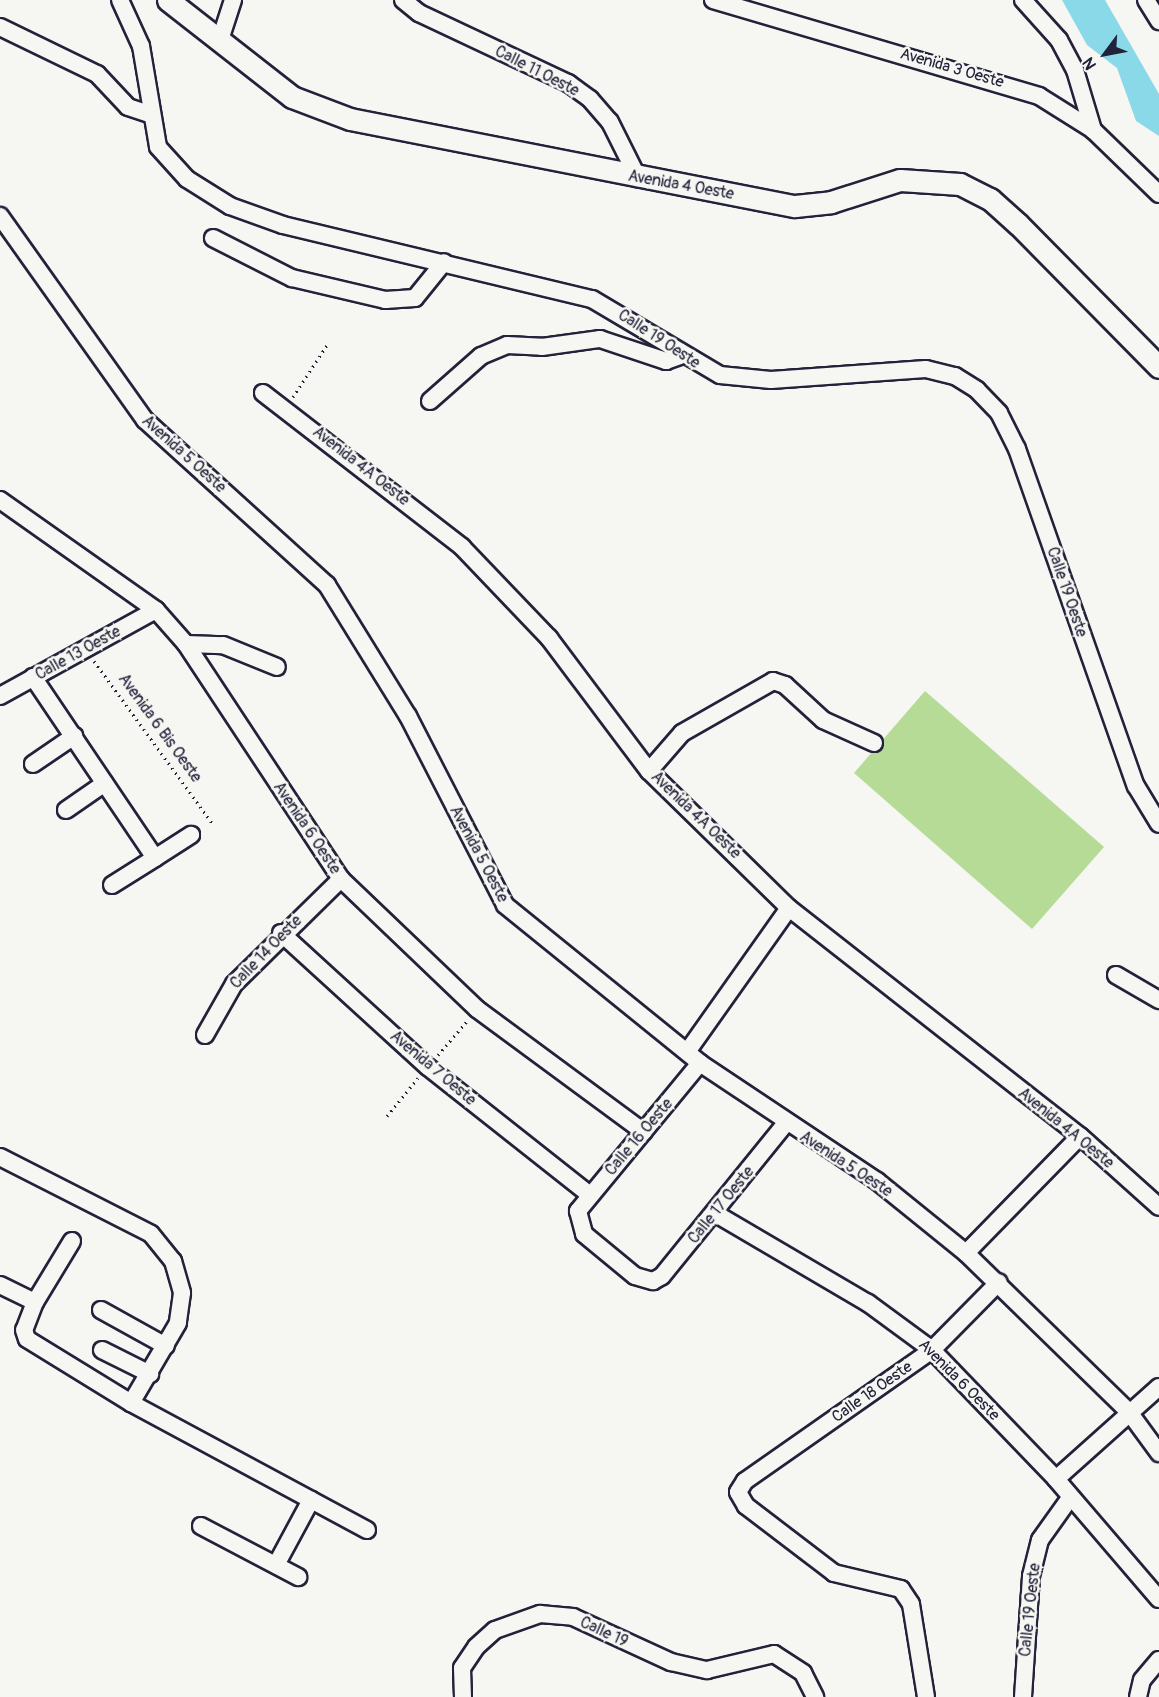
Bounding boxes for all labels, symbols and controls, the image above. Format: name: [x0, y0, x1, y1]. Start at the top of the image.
north arrow: [1075, 24, 1135, 84]
street label: Calle 11 Oeste: [492, 42, 582, 100]
street label: Avenida 3 Oeste: [898, 44, 1006, 92]
text: N: [1078, 54, 1101, 73]
street label: Avenida 4 Oeste: [627, 166, 735, 204]
street label: Calle 19 Oeste: [614, 305, 704, 373]
street label: Avenida 5 Oeste: [138, 411, 230, 497]
street label: Avenida 4A Oeste: [309, 422, 413, 510]
street label: Calle 19 Oeste: [1043, 545, 1091, 639]
street label: Calle 13 Oeste: [32, 622, 124, 684]
street label: Avenida 6 Bis Oeste: [114, 670, 206, 786]
street label: Avenida 4A Oeste: [647, 767, 745, 863]
street label: Avenida 6 Oeste: [269, 778, 345, 878]
street label: Avenida 5 Oeste: [446, 802, 512, 906]
street label: Calle 14 Oeste: [226, 911, 306, 993]
street label: Avenida 7 Oeste: [386, 1026, 480, 1110]
street label: Avenida 4A Oeste: [1014, 1084, 1118, 1172]
street label: Calle 16 Oeste: [601, 1094, 677, 1180]
street label: Avenida 5 Oeste: [796, 1127, 896, 1201]
street label: Calle 17 Oeste: [684, 1162, 758, 1248]
street label: Avenida 6 Oeste: [914, 1335, 1004, 1425]
street label: Calle 18 Oeste: [828, 1357, 916, 1427]
street label: Calle 19 Oeste: [1016, 1562, 1044, 1658]
street label: Calle 19: [577, 1613, 631, 1651]

